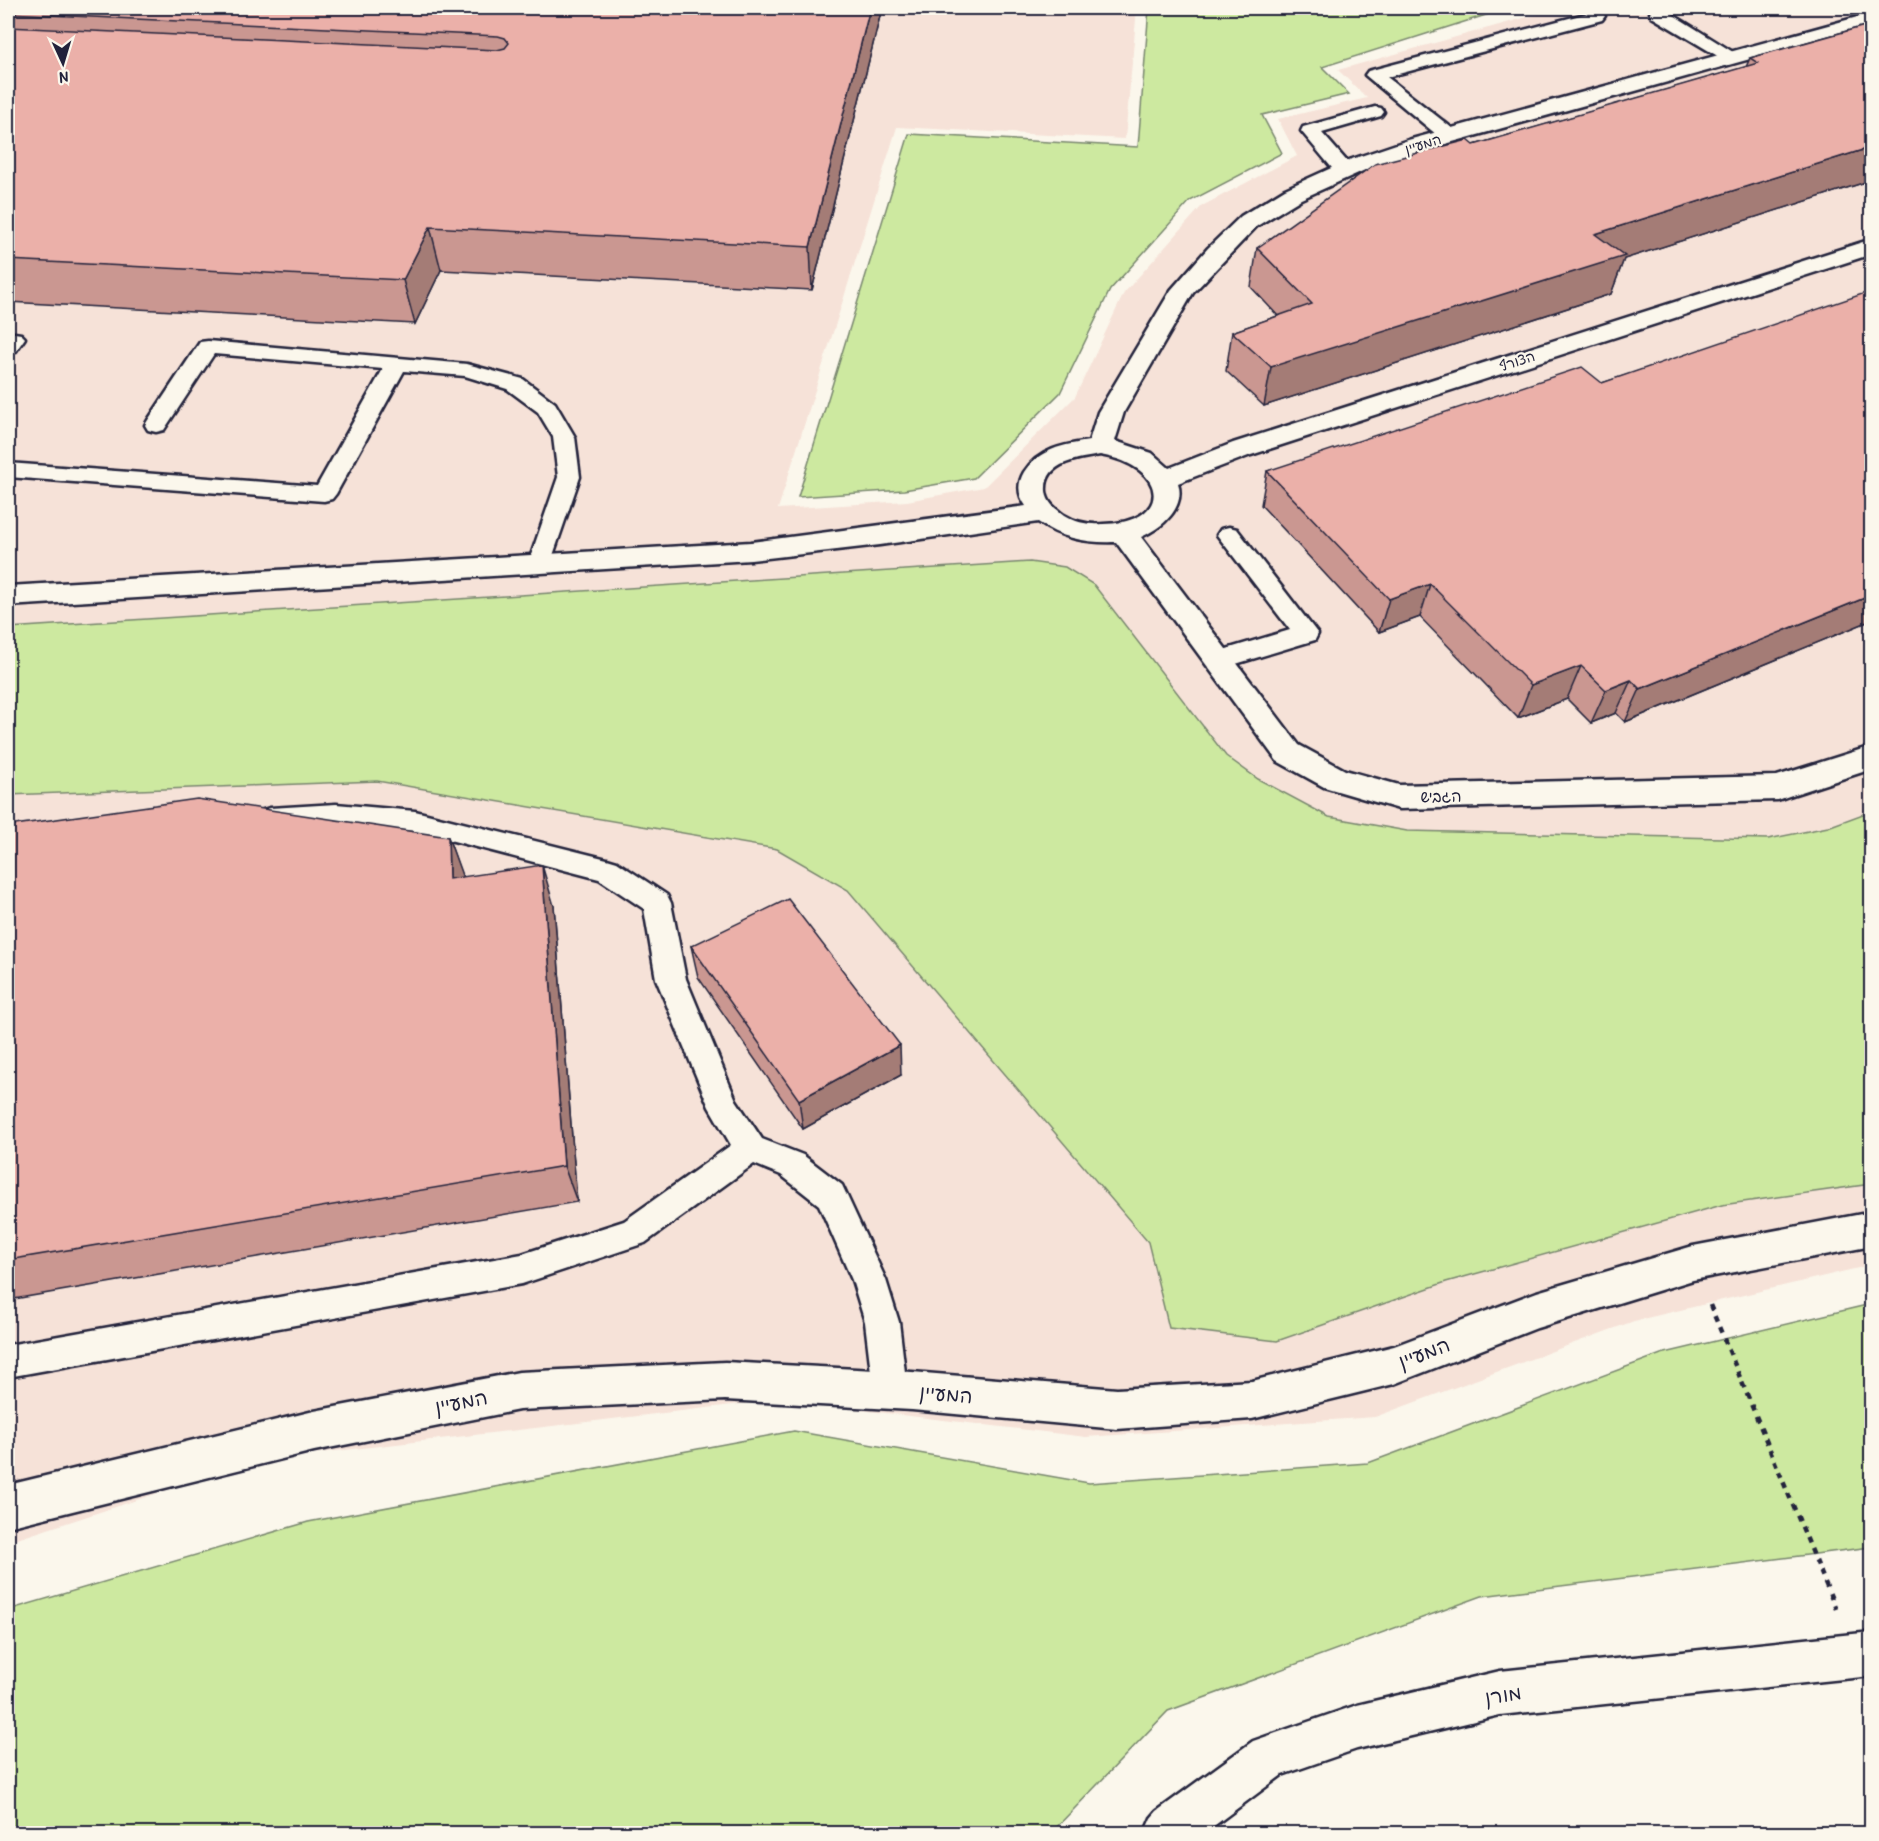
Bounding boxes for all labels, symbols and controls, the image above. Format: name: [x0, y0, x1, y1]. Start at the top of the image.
north arrow: [33, 33, 93, 93]
text: N: [59, 67, 69, 89]
street label: המעיין: [1402, 129, 1444, 158]
street label: הצורף: [1496, 346, 1537, 375]
street label: הגביש: [1420, 785, 1462, 807]
street label: המעיין: [1394, 1330, 1454, 1375]
street label: המעיין: [918, 1378, 974, 1409]
street label: המעיין: [432, 1383, 490, 1420]
street label: מורן: [1483, 1678, 1523, 1711]

